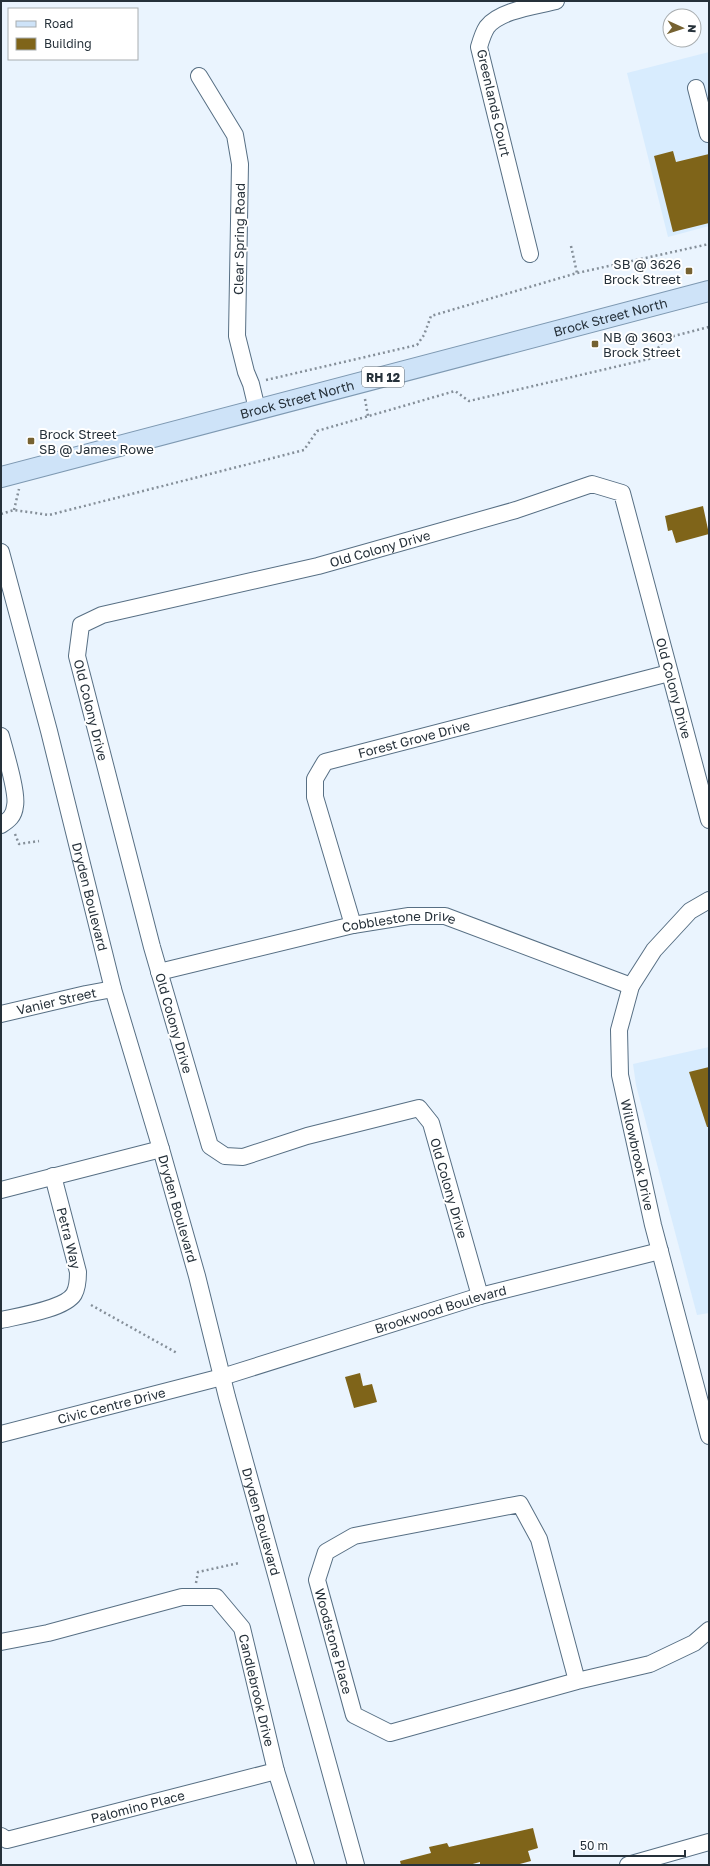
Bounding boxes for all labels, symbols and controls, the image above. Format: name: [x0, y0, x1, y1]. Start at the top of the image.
legend: [8, 8, 138, 60]
north arrow: [662, 8, 702, 48]
text: Road: [44, 16, 73, 31]
text: N: [686, 24, 699, 33]
text: Building: [44, 36, 92, 51]
street label: Greenlands Court: [474, 48, 514, 158]
street label: Clear Spring Road: [230, 183, 248, 295]
place label: SB @ 3626 Brock Street: [603, 256, 681, 287]
marker: SB @ 3626 Brock Street: [684, 266, 694, 276]
street label: Brock Street North: [552, 294, 669, 340]
place label: NB @ 3603 Brock Street: [603, 329, 681, 360]
marker: NB @ 3603 Brock Street: [590, 339, 600, 349]
road number: RH 12: [362, 367, 404, 387]
street label: Brock Street North: [238, 377, 356, 422]
place label: Brock Street SB @ James Rowe: [39, 426, 154, 457]
marker: Brock Street SB @ James Rowe: [26, 436, 36, 446]
street label: Old Colony Drive: [328, 527, 432, 570]
street label: Old Colony Drive: [653, 636, 695, 740]
street label: Old Colony Drive: [71, 658, 111, 762]
street label: Forest Grove Drive: [356, 717, 472, 761]
street label: Dryden Boulevard: [69, 841, 111, 953]
street label: Cobblestone Drive: [340, 907, 458, 935]
street label: Old Colony Drive: [152, 971, 196, 1075]
street label: Vanier Street: [15, 984, 98, 1018]
street label: Willowbrook Drive: [617, 1097, 658, 1212]
street label: Old Colony Drive: [427, 1136, 471, 1240]
street label: Dryden Boulevard: [155, 1153, 201, 1264]
street label: Petra Way: [54, 1206, 85, 1271]
street label: Brookwood Boulevard: [373, 1282, 508, 1337]
street label: Civic Centre Drive: [56, 1384, 167, 1427]
street label: Dryden Boulevard: [239, 1466, 284, 1577]
street label: Woodstone Place: [312, 1587, 356, 1696]
street label: Candlebrook Drive: [236, 1632, 278, 1748]
street label: Palomino Place: [89, 1787, 186, 1826]
scale bar: [574, 1832, 685, 1858]
text: 50 m: [580, 1838, 608, 1853]

